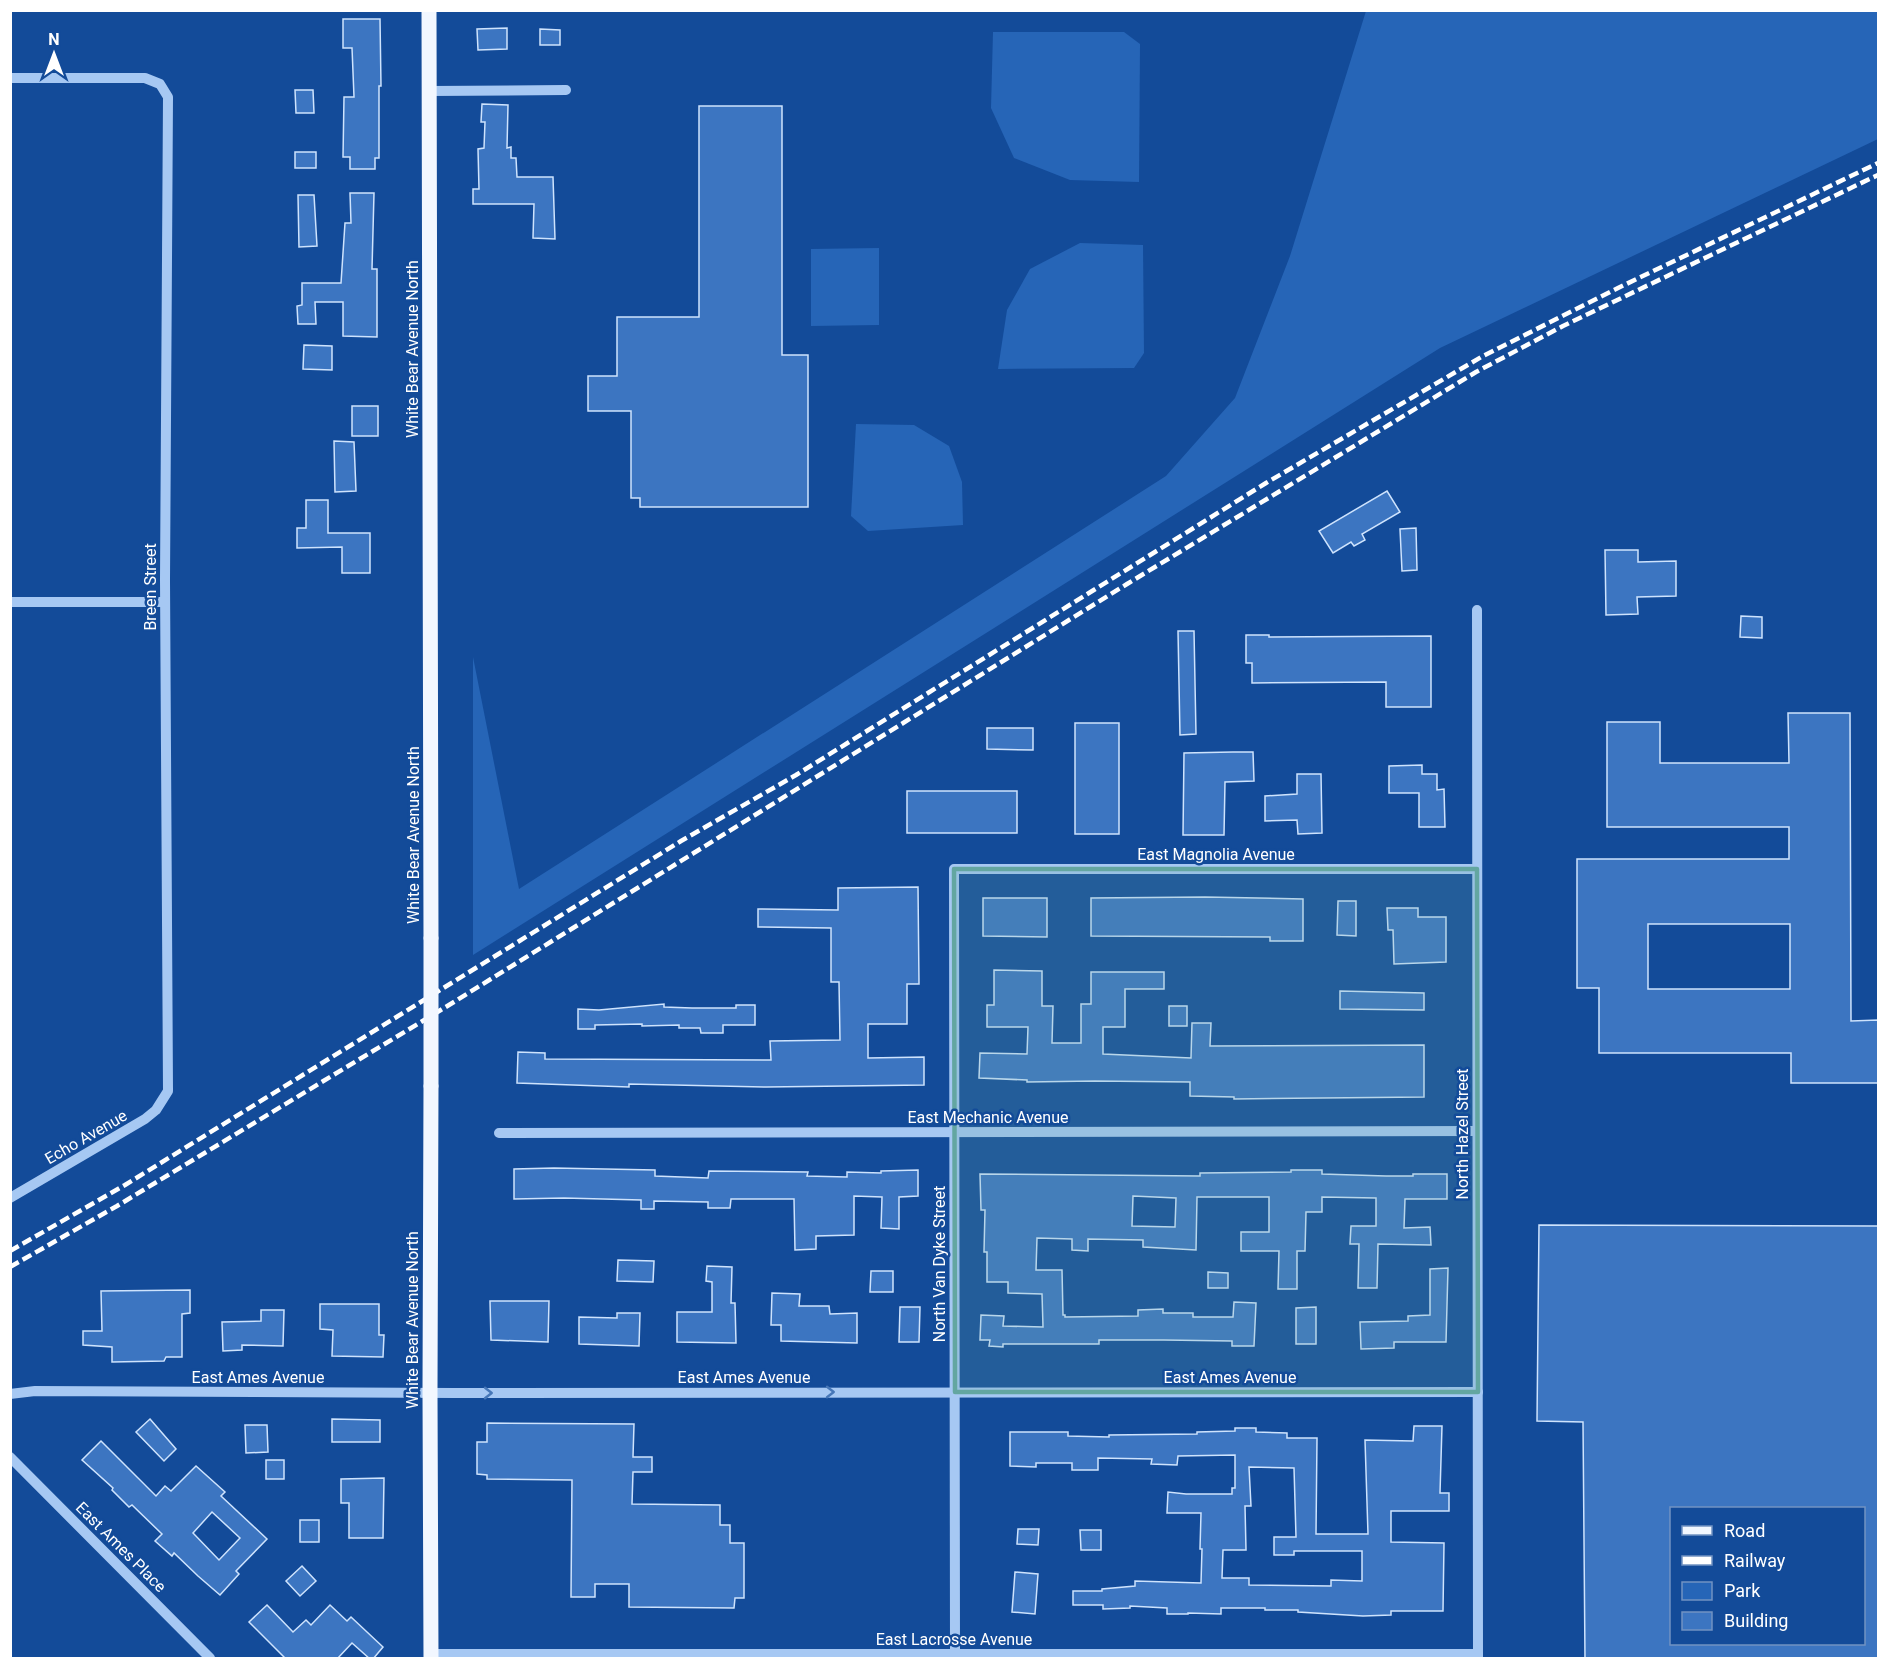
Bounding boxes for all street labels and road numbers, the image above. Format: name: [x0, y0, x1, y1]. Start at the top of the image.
street label: White Bear Avenue North: [403, 260, 422, 438]
street label: Breen Street: [141, 543, 160, 631]
street label: White Bear Avenue North: [404, 746, 423, 924]
street label: East Magnolia Avenue: [1137, 845, 1295, 864]
street label: North Hazel Street: [1453, 1069, 1472, 1199]
street label: Echo Avenue: [42, 1106, 130, 1168]
street label: East Mechanic Avenue: [908, 1108, 1069, 1127]
street label: North Van Dyke Street: [930, 1186, 949, 1342]
street label: White Bear Avenue North: [403, 1231, 422, 1409]
street label: East Ames Avenue: [192, 1368, 324, 1387]
street label: East Ames Avenue: [678, 1368, 810, 1387]
street label: East Ames Avenue: [1164, 1368, 1296, 1387]
street label: East Ames Place: [72, 1498, 170, 1596]
street label: East Lacrosse Avenue: [876, 1630, 1032, 1649]

